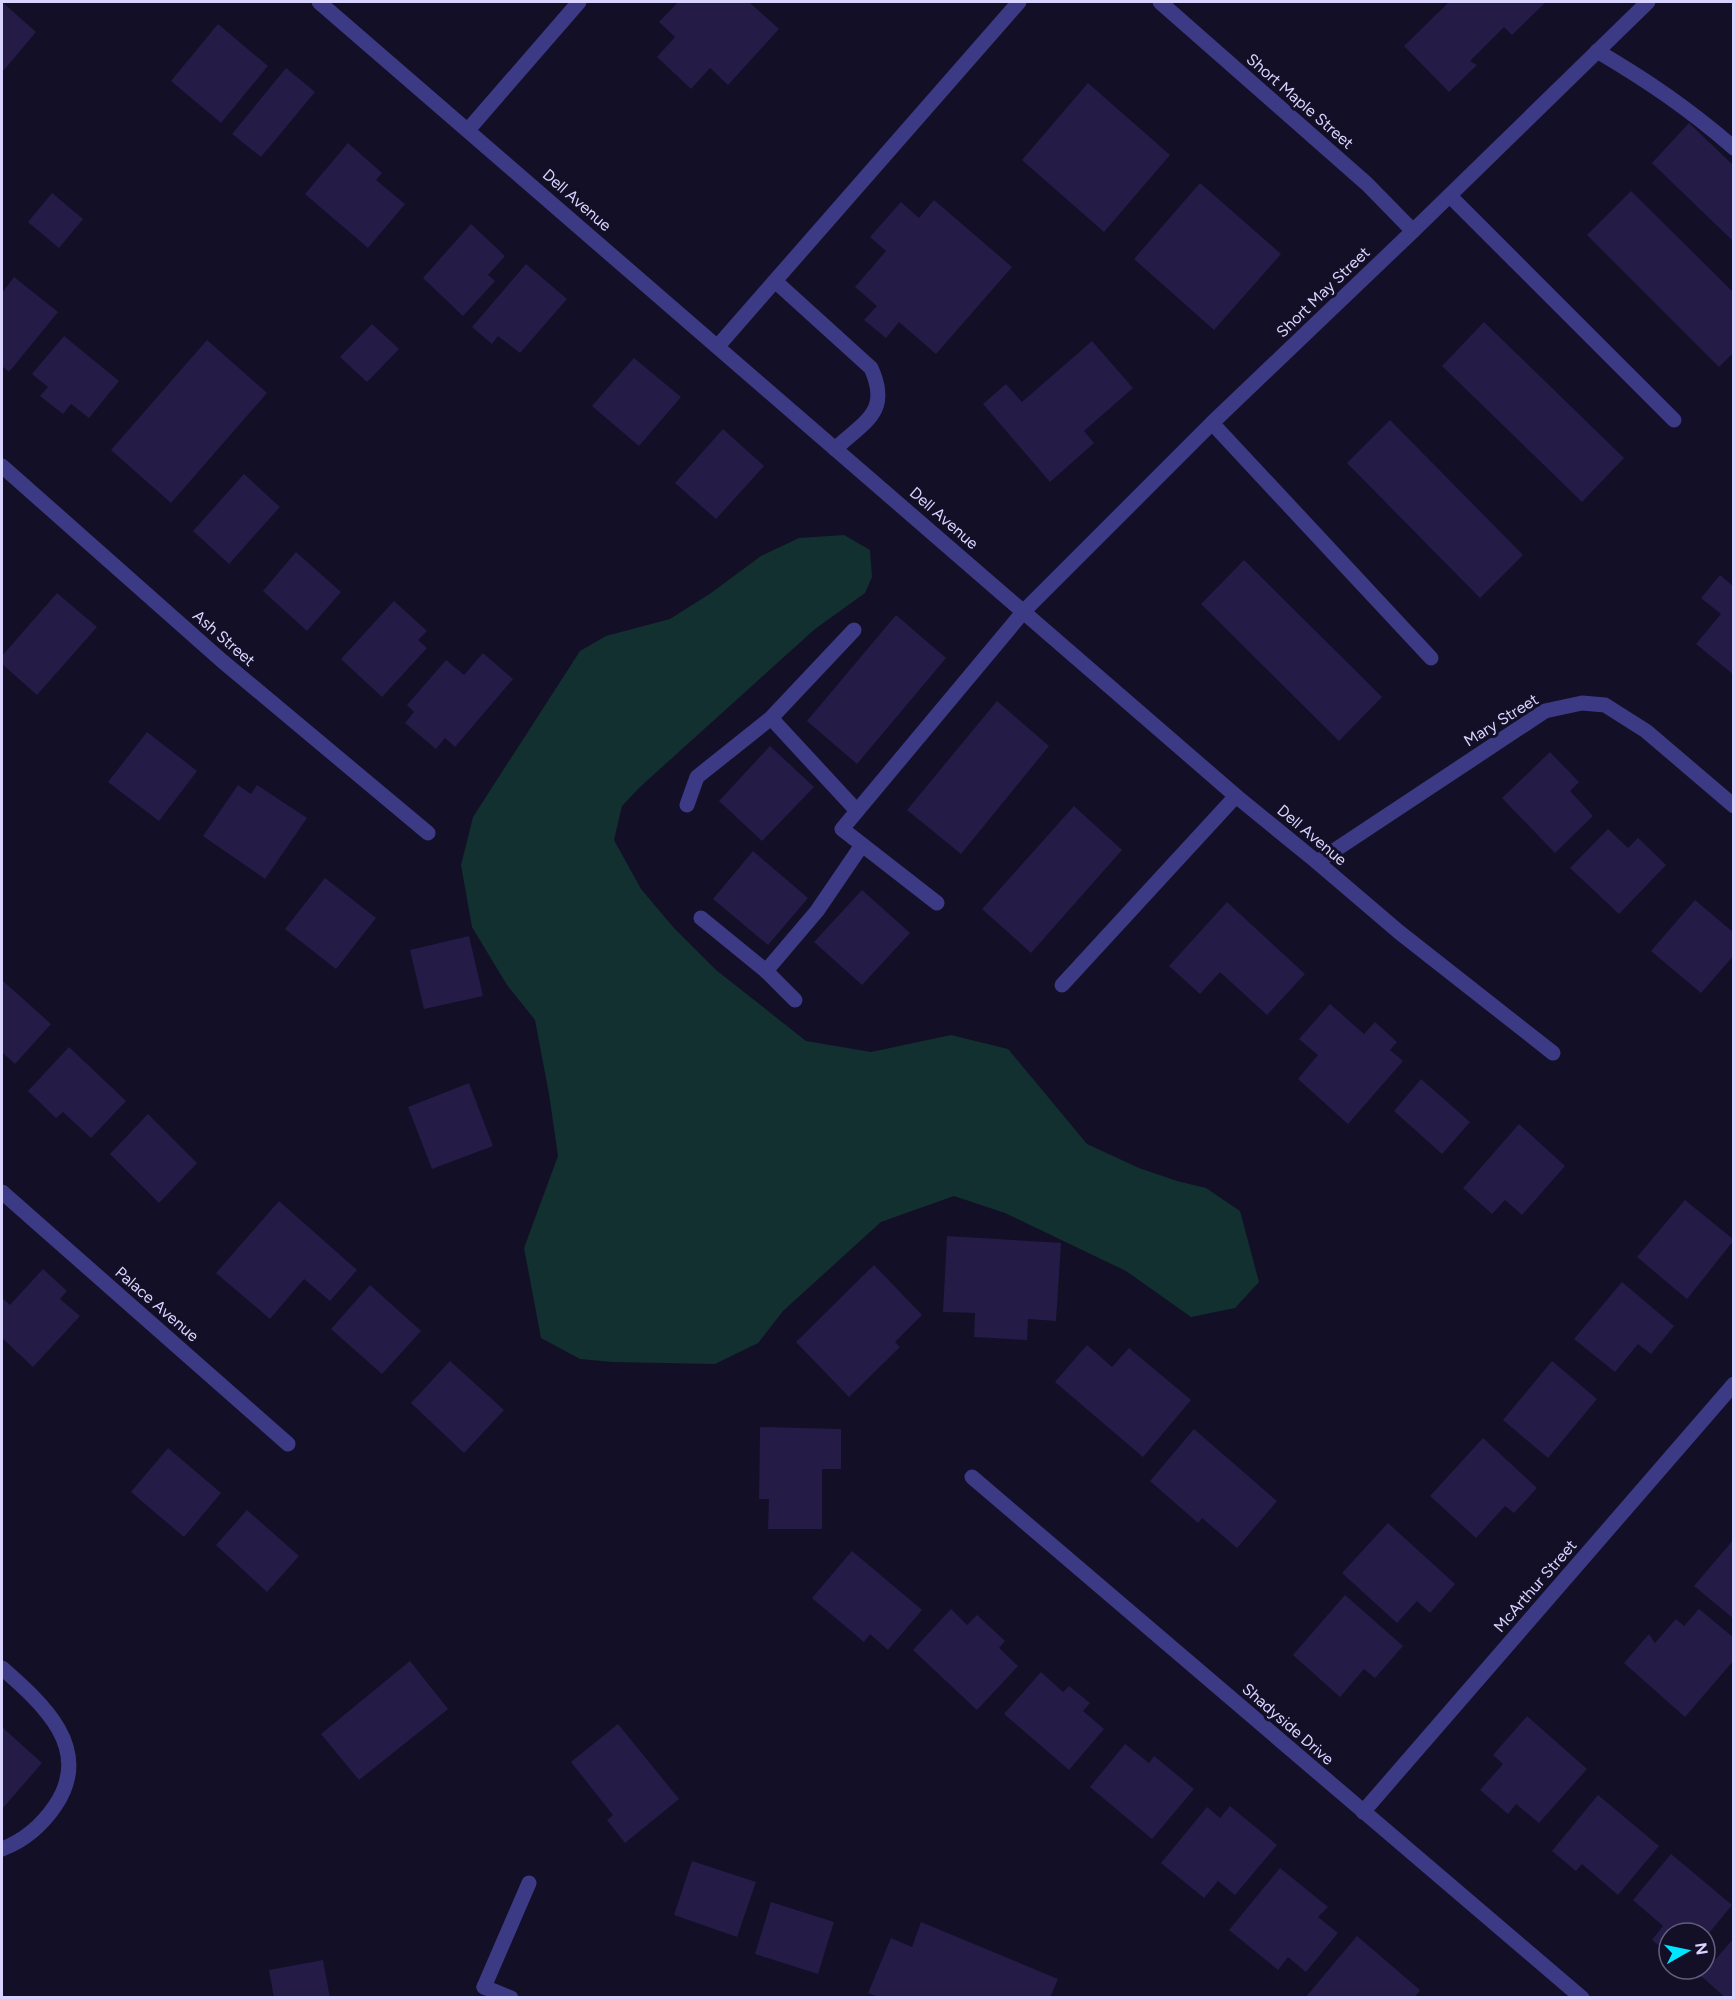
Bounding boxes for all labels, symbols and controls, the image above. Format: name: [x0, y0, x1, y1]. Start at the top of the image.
street label: Short Maple Street: [1243, 49, 1357, 153]
street label: Dell Avenue: [539, 165, 615, 235]
street label: Short May Street: [1272, 243, 1374, 341]
street label: Dell Avenue: [906, 483, 982, 553]
street label: Ash Street: [189, 606, 259, 670]
street label: Mary Street: [1460, 690, 1542, 750]
street label: Dell Avenue: [1273, 800, 1351, 870]
street label: Palace Avenue: [111, 1263, 203, 1346]
street label: McArthur Street: [1490, 1536, 1580, 1636]
street label: Shadyside Drive: [1238, 1679, 1338, 1769]
north arrow: [1657, 1921, 1717, 1981]
text: N: [1691, 1941, 1712, 1956]

